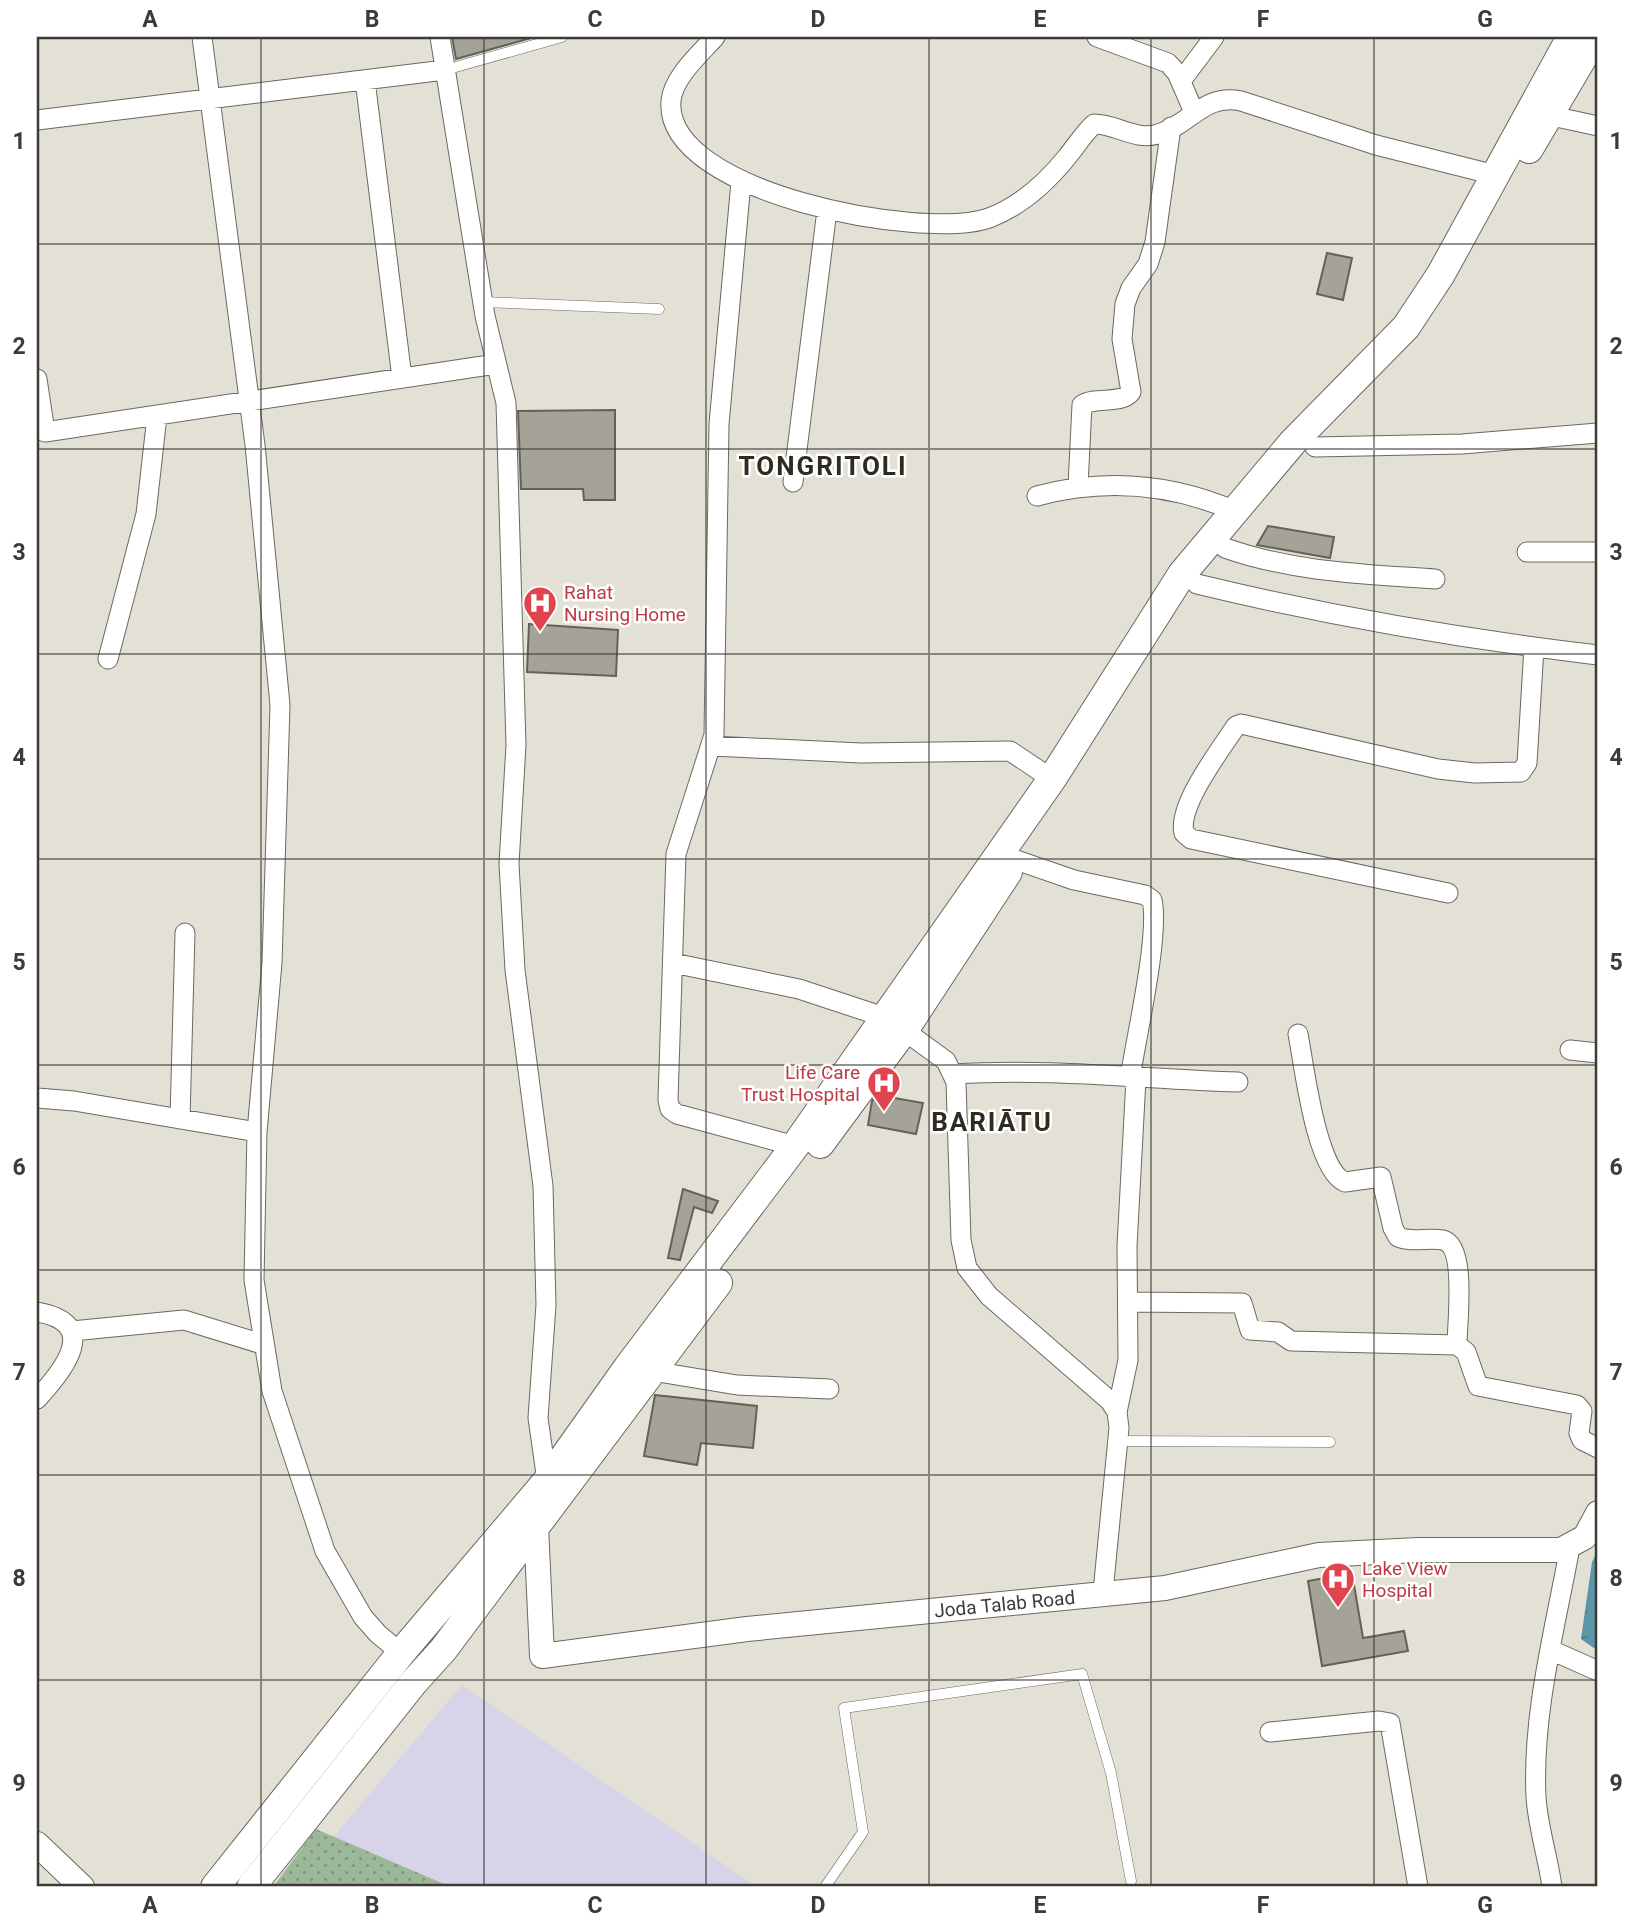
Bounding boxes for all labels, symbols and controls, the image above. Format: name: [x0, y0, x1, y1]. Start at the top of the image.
text: A: [142, 6, 158, 33]
text: B: [365, 6, 379, 33]
text: C: [587, 6, 603, 33]
text: D: [811, 6, 825, 33]
text: E: [1034, 6, 1047, 33]
text: F: [1257, 6, 1270, 33]
text: G: [1477, 6, 1493, 33]
text: 1: [12, 128, 26, 155]
text: 1: [1609, 128, 1623, 155]
text: 2: [12, 333, 26, 360]
text: 2: [1609, 333, 1623, 360]
district label: TONGRITOLI: [739, 451, 908, 481]
text: 3: [12, 539, 26, 566]
text: 3: [1609, 539, 1623, 566]
place label: Rahat Nursing Home: [564, 581, 686, 626]
hospital icon: Rahat Nursing Home: [521, 584, 559, 633]
text: 4: [12, 744, 26, 771]
text: 4: [1609, 744, 1623, 771]
text: 5: [12, 949, 26, 976]
text: 5: [1609, 949, 1623, 976]
place label: Life Care Trust Hospital: [741, 1061, 860, 1106]
hospital icon: Life Care Trust Hospital: [865, 1064, 903, 1113]
district label: BARIĀTU: [931, 1107, 1053, 1137]
text: 6: [12, 1154, 26, 1181]
text: 6: [1609, 1154, 1623, 1181]
text: 7: [12, 1359, 26, 1386]
text: 7: [1609, 1359, 1623, 1386]
place label: Lake View Hospital: [1362, 1557, 1448, 1602]
hospital icon: Lake View Hospital: [1319, 1560, 1357, 1609]
text: 8: [12, 1565, 26, 1592]
text: 8: [1609, 1565, 1623, 1592]
street label: Joda Talab Road: [933, 1585, 1076, 1622]
text: 9: [12, 1770, 26, 1797]
text: 9: [1609, 1770, 1623, 1797]
text: A: [142, 1892, 158, 1919]
text: B: [365, 1892, 379, 1919]
text: C: [587, 1892, 603, 1919]
text: D: [811, 1892, 825, 1919]
text: E: [1034, 1892, 1047, 1919]
text: F: [1257, 1892, 1270, 1919]
text: G: [1477, 1892, 1493, 1919]

